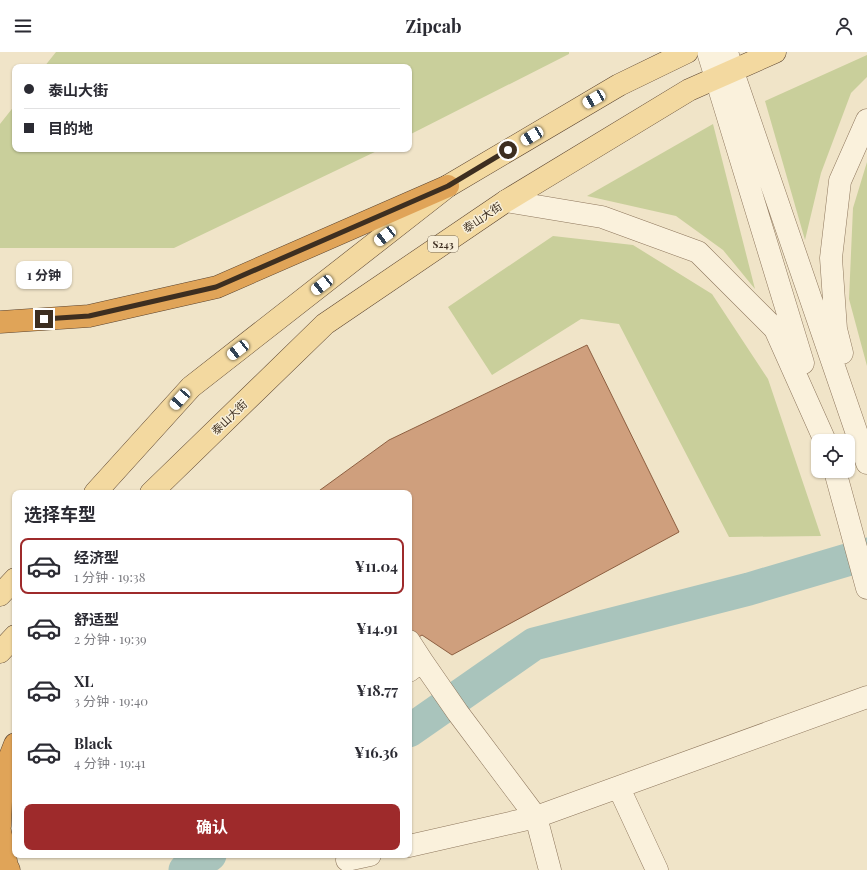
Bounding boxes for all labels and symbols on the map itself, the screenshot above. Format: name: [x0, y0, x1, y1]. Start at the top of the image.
car: [581, 88, 607, 110]
car: [519, 125, 545, 147]
route start: [499, 141, 517, 159]
street label: 泰山大街: [460, 198, 504, 236]
car: [372, 224, 398, 248]
road number: S243: [428, 236, 458, 252]
callout: 1 分钟: [16, 261, 72, 289]
car: [309, 273, 335, 297]
route end: [35, 310, 53, 328]
car: [225, 338, 251, 362]
car: [168, 386, 192, 412]
street label: 泰山大街: [208, 396, 250, 438]

